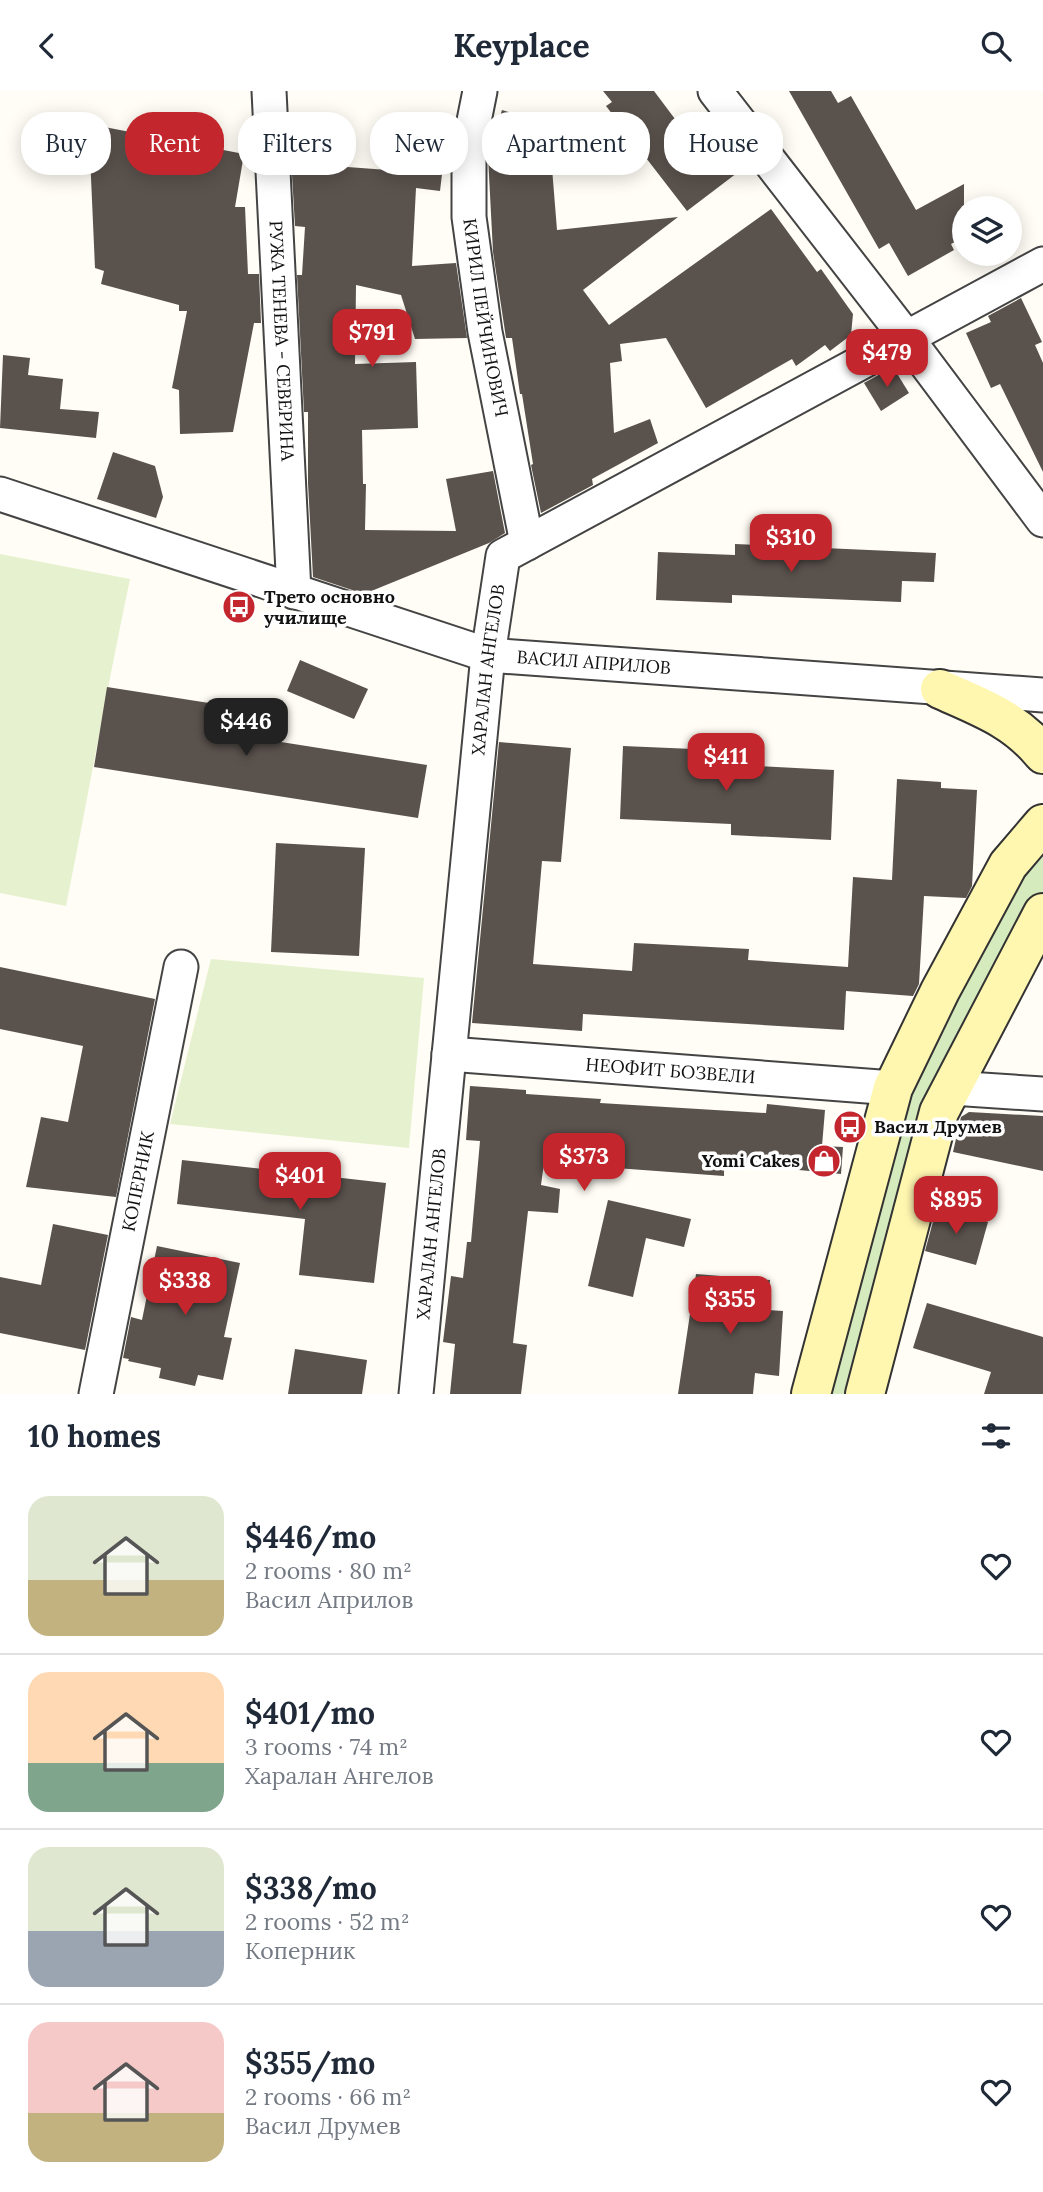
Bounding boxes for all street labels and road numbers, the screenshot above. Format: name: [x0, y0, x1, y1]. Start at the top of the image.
street label: КИРИЛ ПЕЙЧИНОВИЧ: [458, 217, 514, 419]
street label: РУЖА ТЕНЕВА - СЕВЕРИНА: [264, 220, 299, 462]
street label: ХАРАЛАН АНГЕЛОВ: [466, 582, 510, 756]
street label: ВАСИЛ АПРИЛОВ: [516, 645, 672, 679]
street label: НЕОФИТ БОЗВЕЛИ: [585, 1052, 756, 1088]
street label: КОПЕРНИК: [117, 1128, 159, 1234]
street label: ХАРАЛАН АНГЕЛОВ: [411, 1147, 451, 1320]

